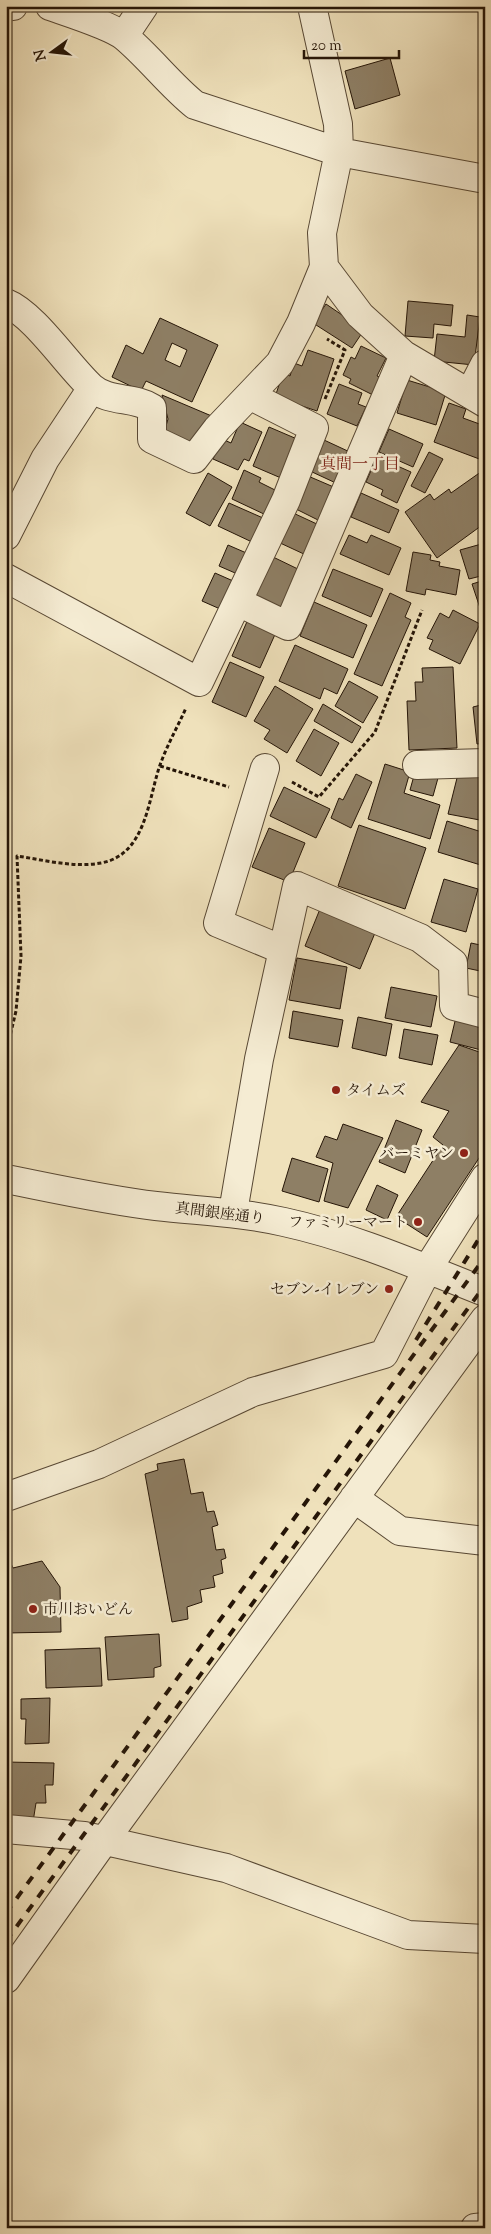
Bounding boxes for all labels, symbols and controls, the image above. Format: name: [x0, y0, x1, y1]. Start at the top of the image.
north arrow: [28, 28, 78, 78]
scale bar: [304, 28, 398, 60]
text: 20 m: [311, 36, 342, 57]
text: N: [30, 47, 52, 63]
district label: 真間一丁目: [320, 454, 400, 477]
place label: タイムズ: [346, 1081, 406, 1102]
marker: タイムズ: [330, 1084, 342, 1096]
place label: バーミヤン: [379, 1144, 454, 1165]
marker: バーミヤン: [458, 1147, 470, 1159]
street label: 真間銀座通り: [174, 1199, 266, 1230]
place label: ファミリーマート: [288, 1213, 408, 1234]
marker: ファミリーマート: [412, 1216, 424, 1228]
place label: セブン-イレブン: [270, 1280, 379, 1301]
marker: セブン-イレブン: [383, 1283, 395, 1295]
place label: 市川おいどん: [43, 1600, 133, 1621]
marker: 市川おいどん: [27, 1603, 39, 1615]

